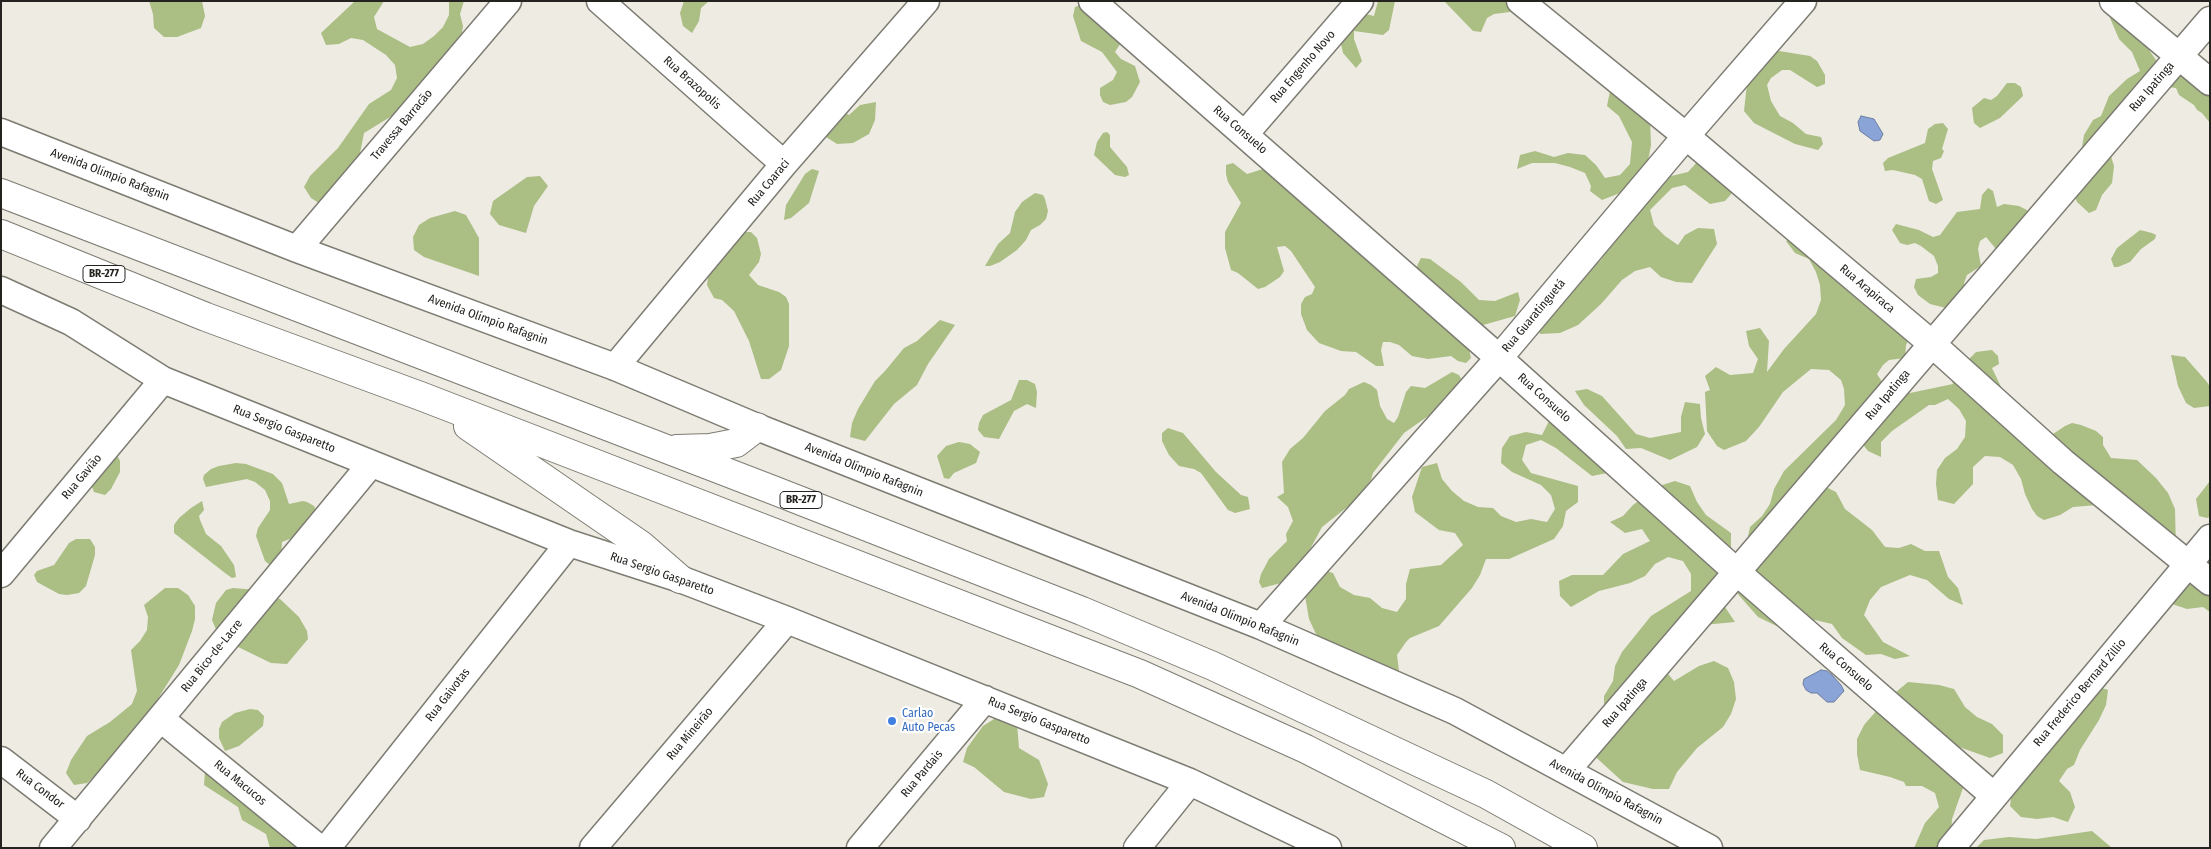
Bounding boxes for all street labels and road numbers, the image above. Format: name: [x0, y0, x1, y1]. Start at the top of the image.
street label: Rua Engenho Novo: [1268, 28, 1338, 106]
street label: Rua Brazopolis: [660, 53, 724, 113]
street label: Rua Ipatinga: [2126, 59, 2178, 115]
street label: Travessa Barracão: [368, 87, 436, 163]
street label: Rua Consuelo: [1210, 103, 1270, 157]
street label: Avenida Olímpio Rafagnin: [48, 146, 172, 204]
street label: Rua Coaraci: [745, 156, 793, 210]
street label: Rua Arapiraca: [1837, 262, 1897, 316]
road number: BR-277: [83, 266, 125, 282]
street label: Rua Guaratinguetá: [1499, 277, 1569, 355]
street label: Avenida Olímpio Rafagnin: [426, 292, 550, 348]
street label: Rua Ipatinga: [1863, 367, 1913, 423]
street label: Rua Consuelo: [1514, 370, 1574, 426]
street label: Rua Sergio Gasparetto: [231, 402, 337, 456]
street label: Avenida Olímpio Rafagnin: [803, 440, 925, 500]
street label: Rua Gavião: [59, 451, 105, 503]
road number: BR-277: [780, 492, 822, 508]
street label: Rua Sergio Gasparetto: [608, 549, 716, 599]
street label: Avenida Olímpio Rafagnin: [1179, 589, 1301, 649]
street label: Rua Bico-de-Lacre: [178, 617, 246, 695]
street label: Rua Frederico Bernard Zillio: [2031, 636, 2129, 750]
street label: Rua Consuelo: [1816, 640, 1876, 694]
street label: Rua Gaivotas: [423, 665, 473, 725]
street label: Rua Ipatinga: [1599, 675, 1651, 731]
street label: Rua Sergio Gasparetto: [986, 694, 1092, 748]
street label: Rua Mineirão: [664, 705, 716, 763]
street label: Rua Pardais: [898, 747, 946, 801]
street label: Avenida Olímpio Rafagnin: [1547, 756, 1665, 828]
street label: Rua Macucos: [211, 757, 269, 809]
street label: Rua Condor: [13, 766, 67, 812]

